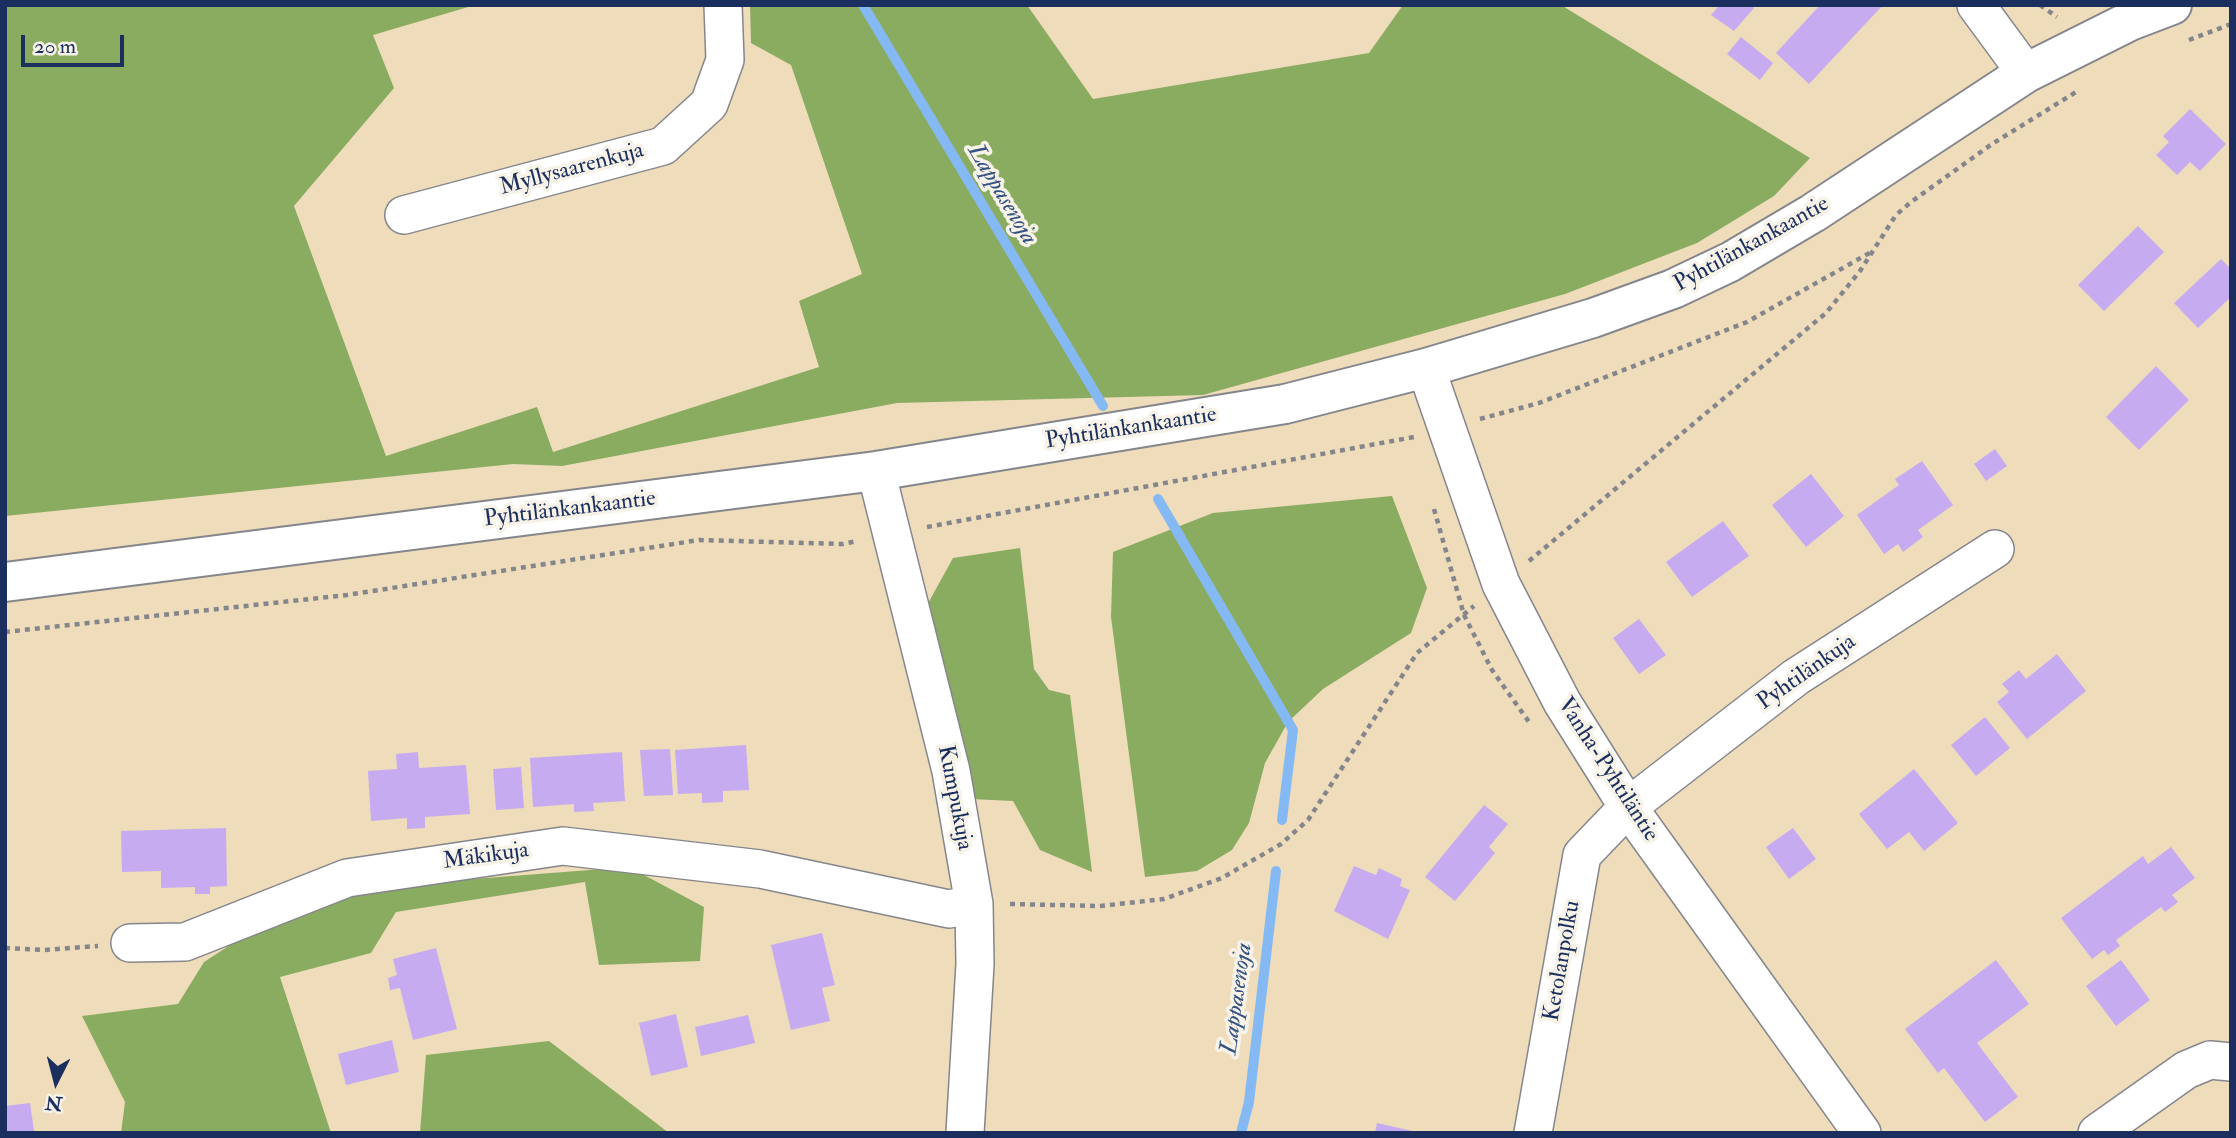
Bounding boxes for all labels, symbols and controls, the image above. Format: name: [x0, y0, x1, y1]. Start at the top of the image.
scale bar: [24, 21, 128, 65]
text: 20 m: [34, 33, 76, 60]
street label: Myllysaarenkuja: [497, 138, 647, 202]
water label: Lappasenoja: [960, 139, 1042, 251]
street label: Pyhtilänkankaantie: [1670, 191, 1834, 299]
street label: Pyhtilänkankaantie: [1043, 402, 1219, 456]
street label: Pyhtilänkankaantie: [483, 486, 657, 534]
street label: Pyhtilänkuja: [1753, 629, 1861, 717]
street label: Vanha-Pyhtiläntie: [1550, 693, 1664, 847]
street label: Kumpukuja: [930, 743, 978, 853]
street label: Mäkikuja: [441, 837, 531, 877]
street label: Ketolanpolku: [1539, 898, 1587, 1024]
water label: Lappasenoja: [1216, 941, 1260, 1057]
north arrow: [21, 1047, 91, 1117]
text: N: [44, 1090, 64, 1116]

